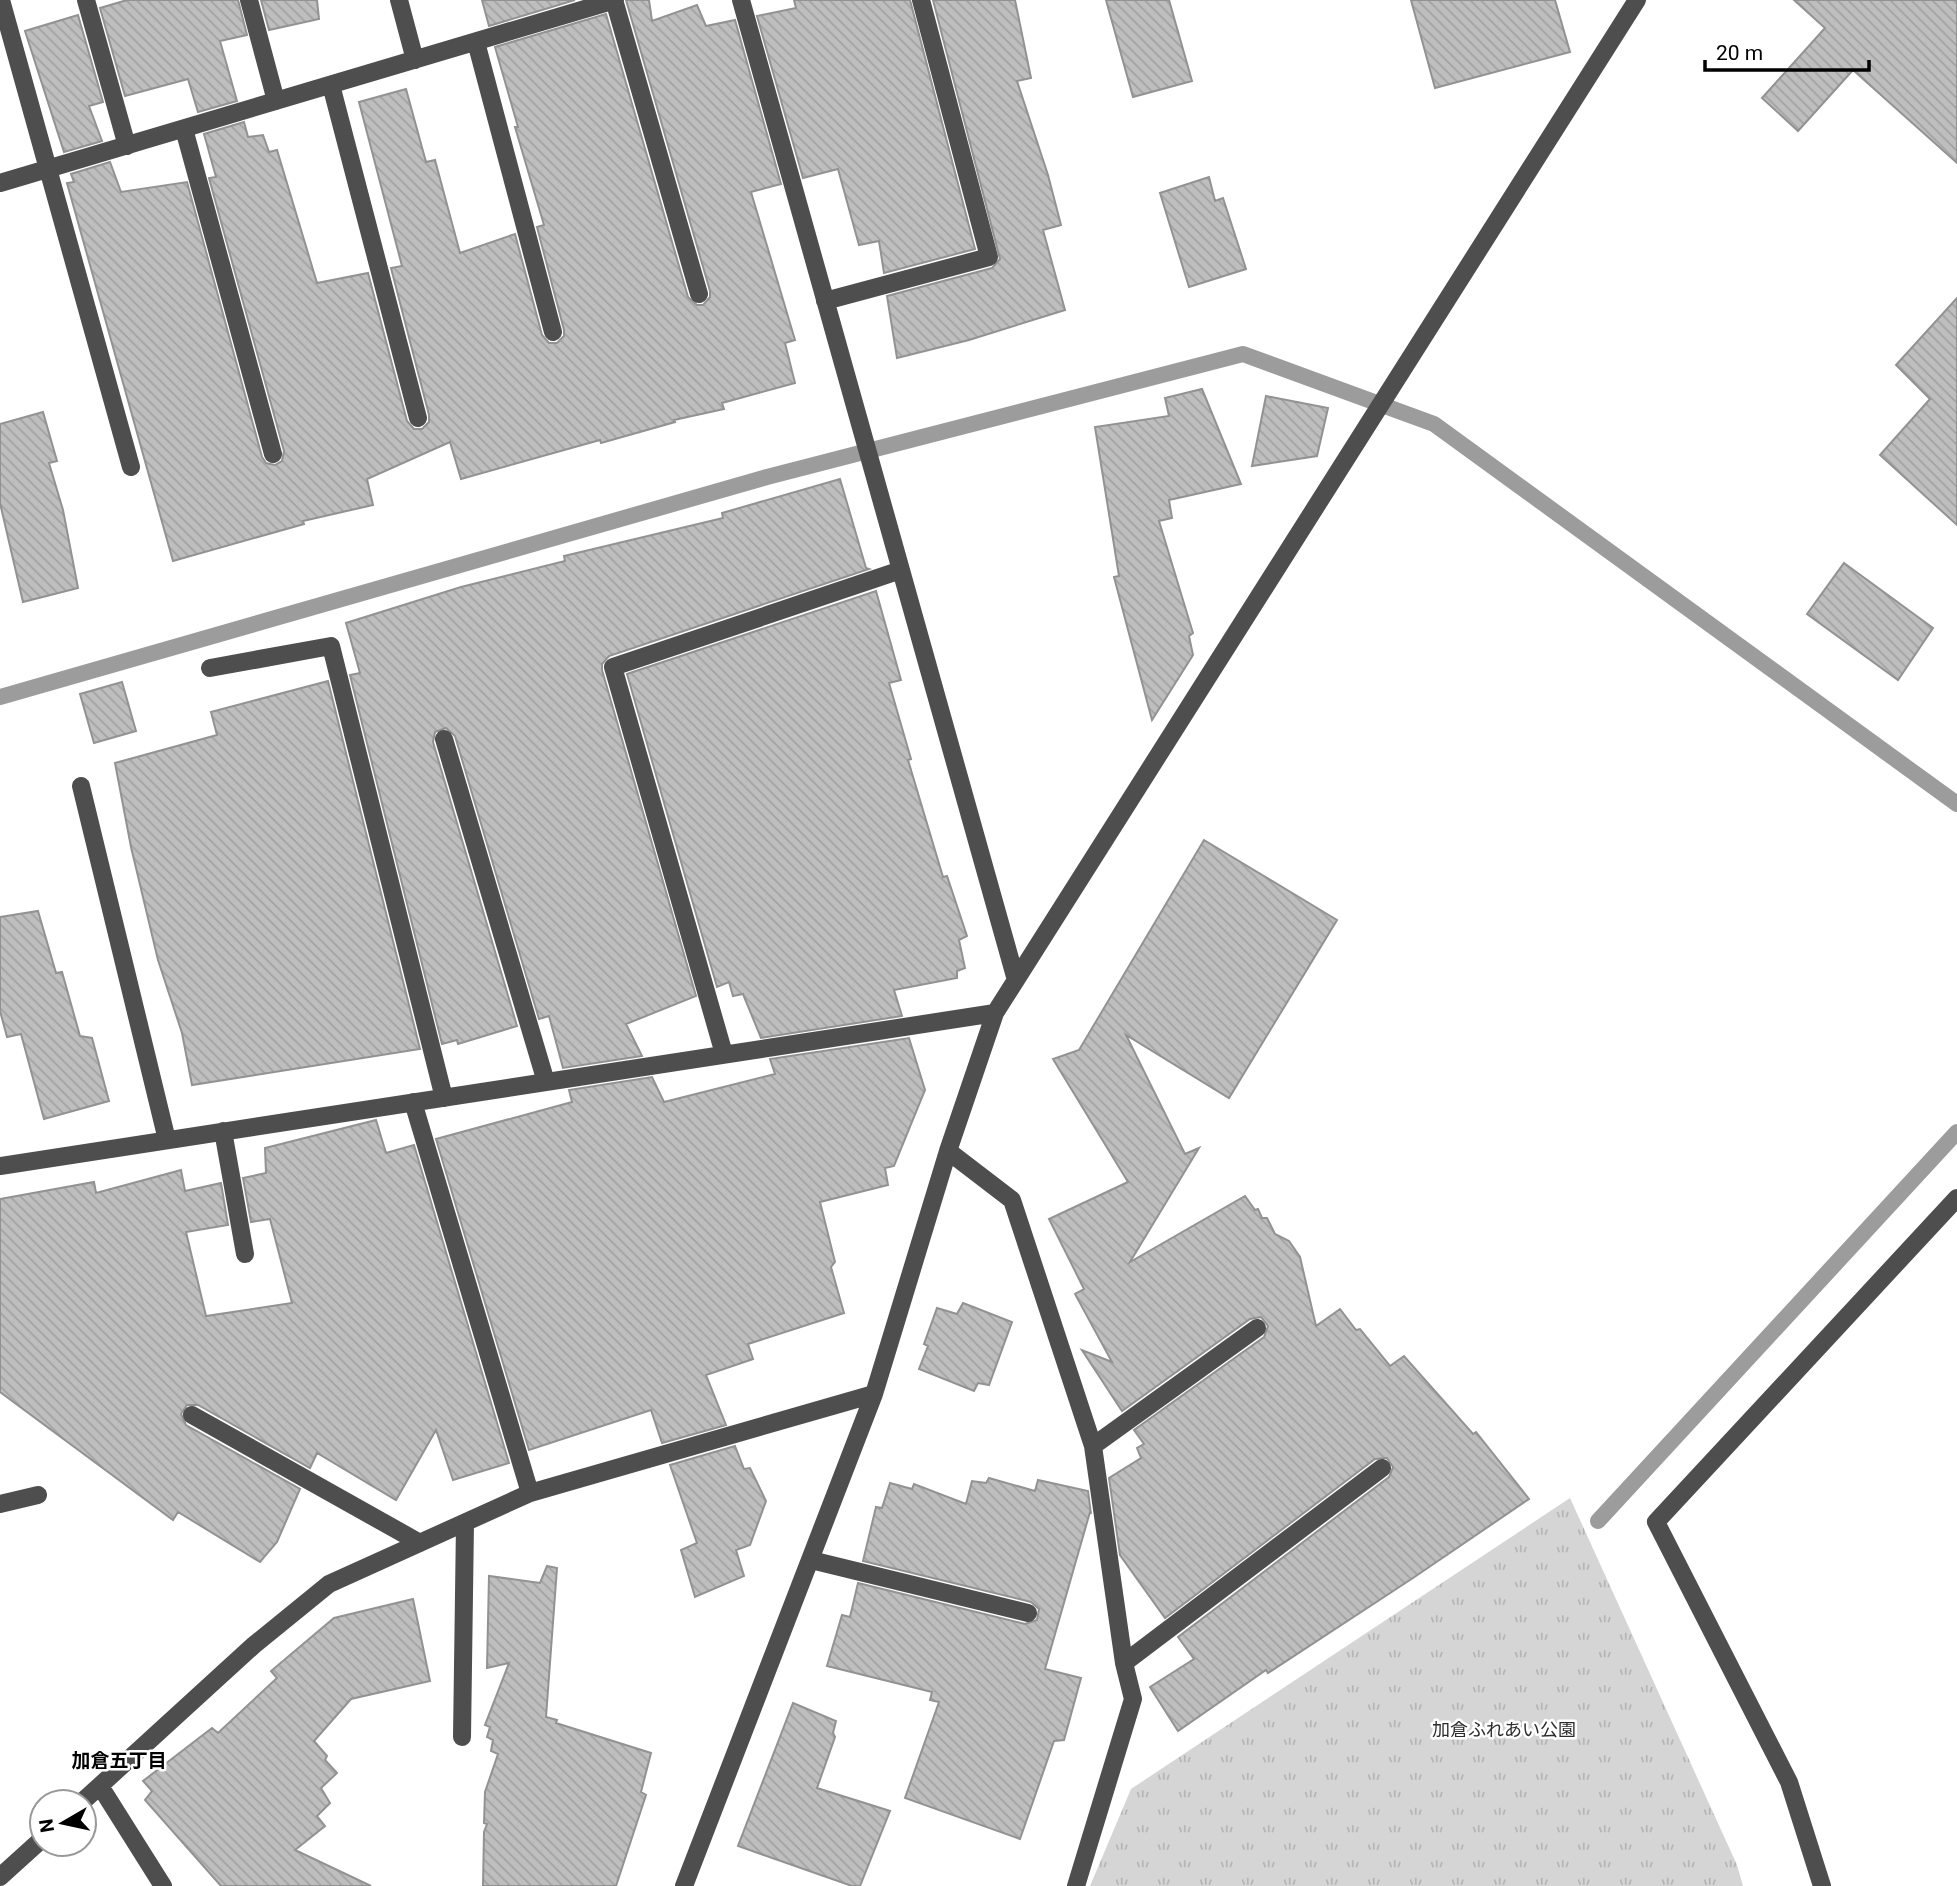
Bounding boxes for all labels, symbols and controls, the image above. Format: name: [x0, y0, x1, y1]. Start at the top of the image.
scale bar: [1705, 28, 1870, 72]
text: 20 m: [1716, 41, 1763, 65]
park label: 加倉ふれあい公園: [1432, 1719, 1576, 1740]
district label: 加倉五丁目: [71, 1749, 167, 1772]
north arrow: [28, 1788, 98, 1858]
text: N: [34, 1817, 59, 1834]

